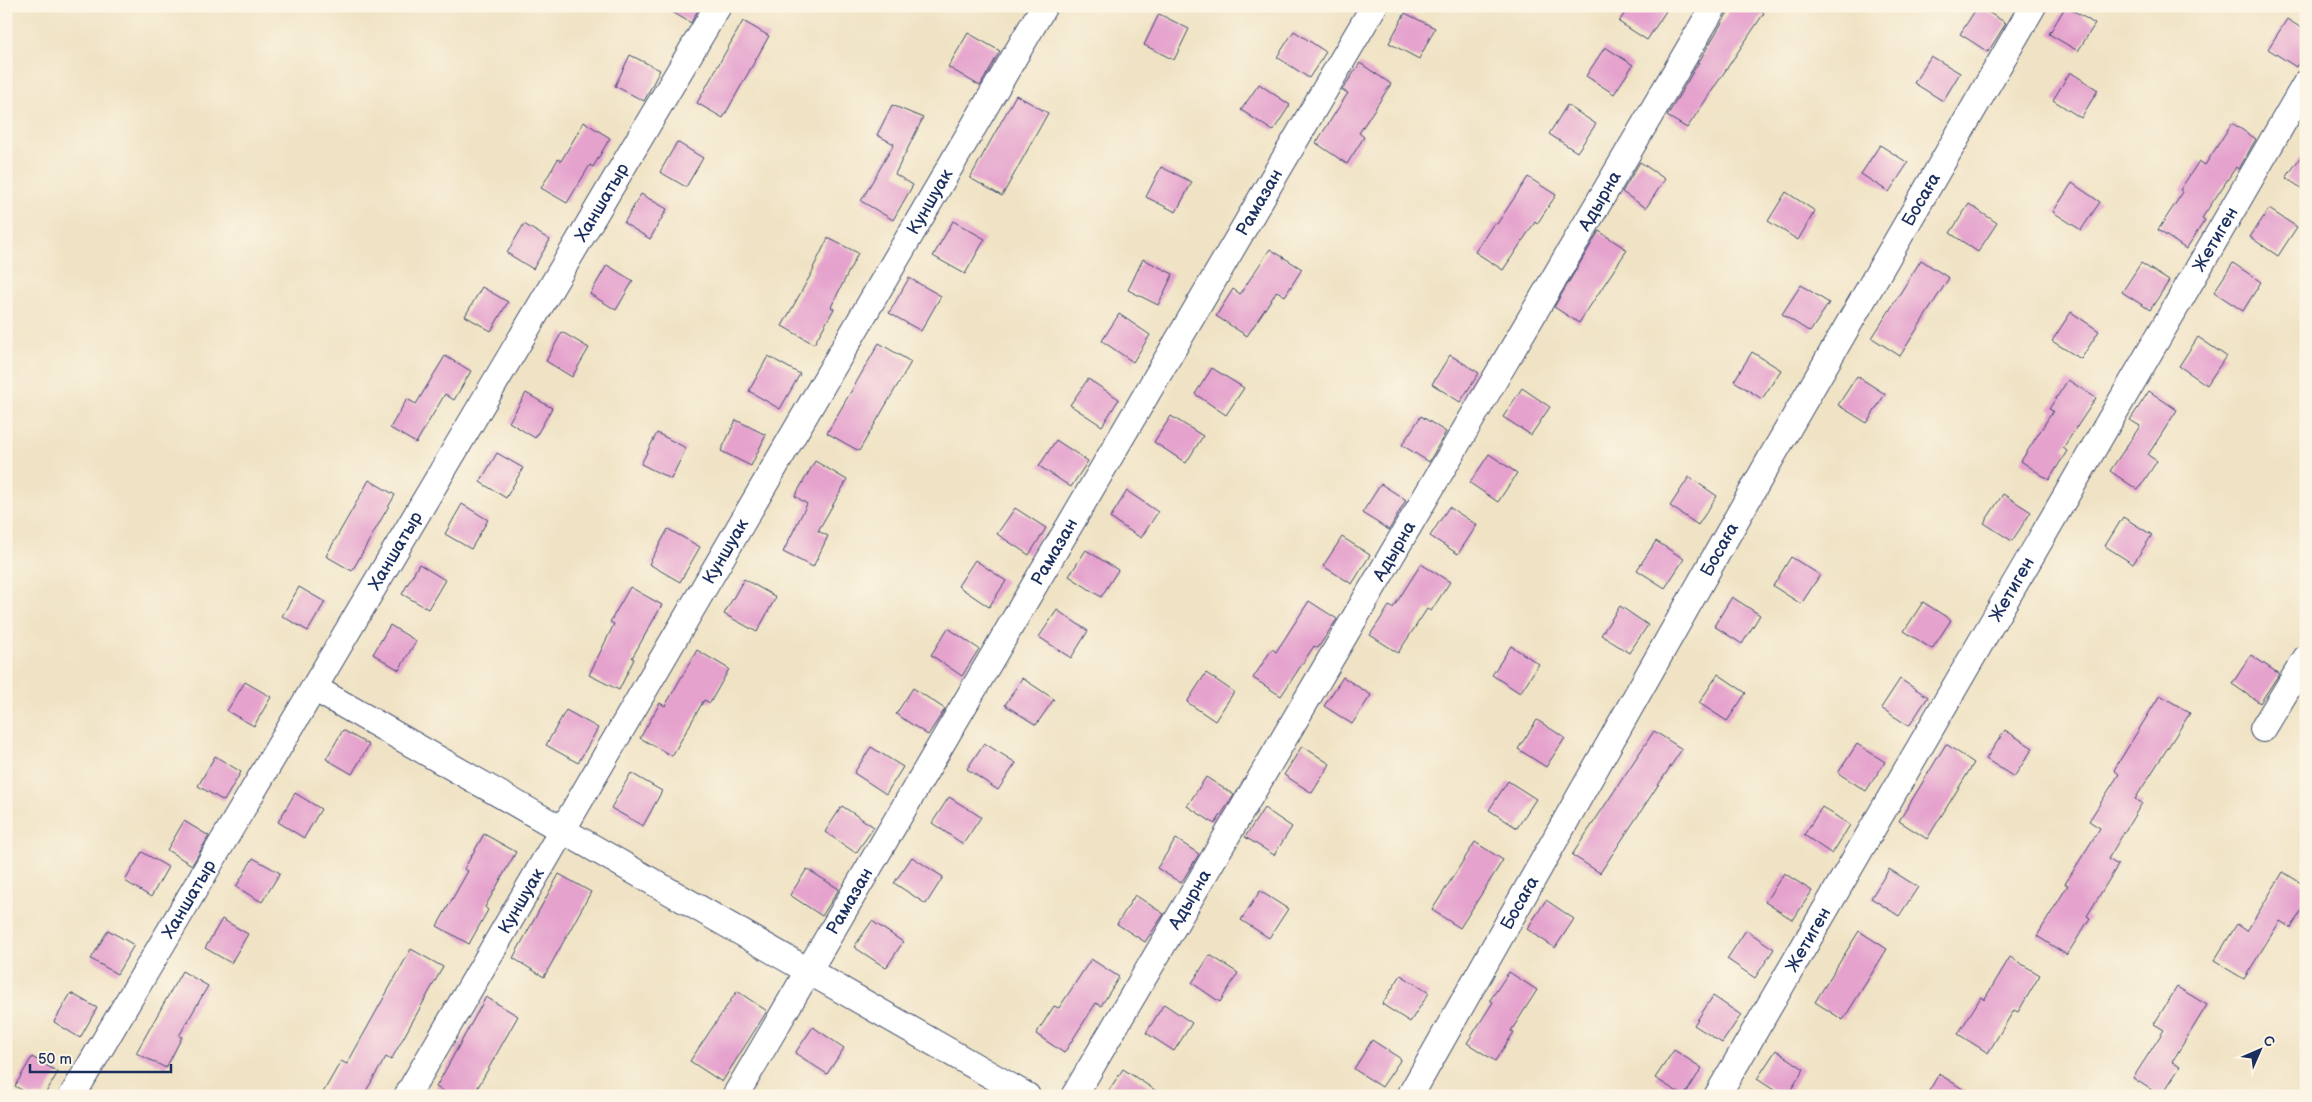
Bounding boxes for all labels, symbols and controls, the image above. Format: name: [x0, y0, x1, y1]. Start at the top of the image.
street label: Ханшатыр: [570, 159, 633, 245]
street label: Куншуак: [902, 165, 957, 238]
street label: Рамазан: [1231, 165, 1287, 240]
street label: Адырна: [1573, 167, 1625, 235]
street label: Босаға: [1897, 169, 1945, 230]
street label: Жетиген: [2188, 203, 2242, 275]
street label: Ханшатыр: [364, 507, 427, 594]
street label: Куншуак: [698, 514, 753, 588]
street label: Рамазан: [1026, 514, 1082, 589]
street label: Адырна: [1368, 517, 1420, 586]
street label: Босаға: [1696, 519, 1743, 580]
street label: Жетиген: [1985, 553, 2039, 626]
street label: Ханшатыр: [157, 856, 220, 942]
street label: Куншуак: [494, 864, 549, 937]
street label: Рамазан: [822, 864, 877, 938]
street label: Адырна: [1163, 865, 1215, 934]
street label: Босаға: [1496, 872, 1543, 933]
street label: Жетиген: [1781, 903, 1835, 976]
north arrow: [2234, 1024, 2284, 1074]
text: С: [2259, 1032, 2278, 1051]
scale bar: [30, 1042, 171, 1074]
text: 50 m: [38, 1050, 72, 1069]

